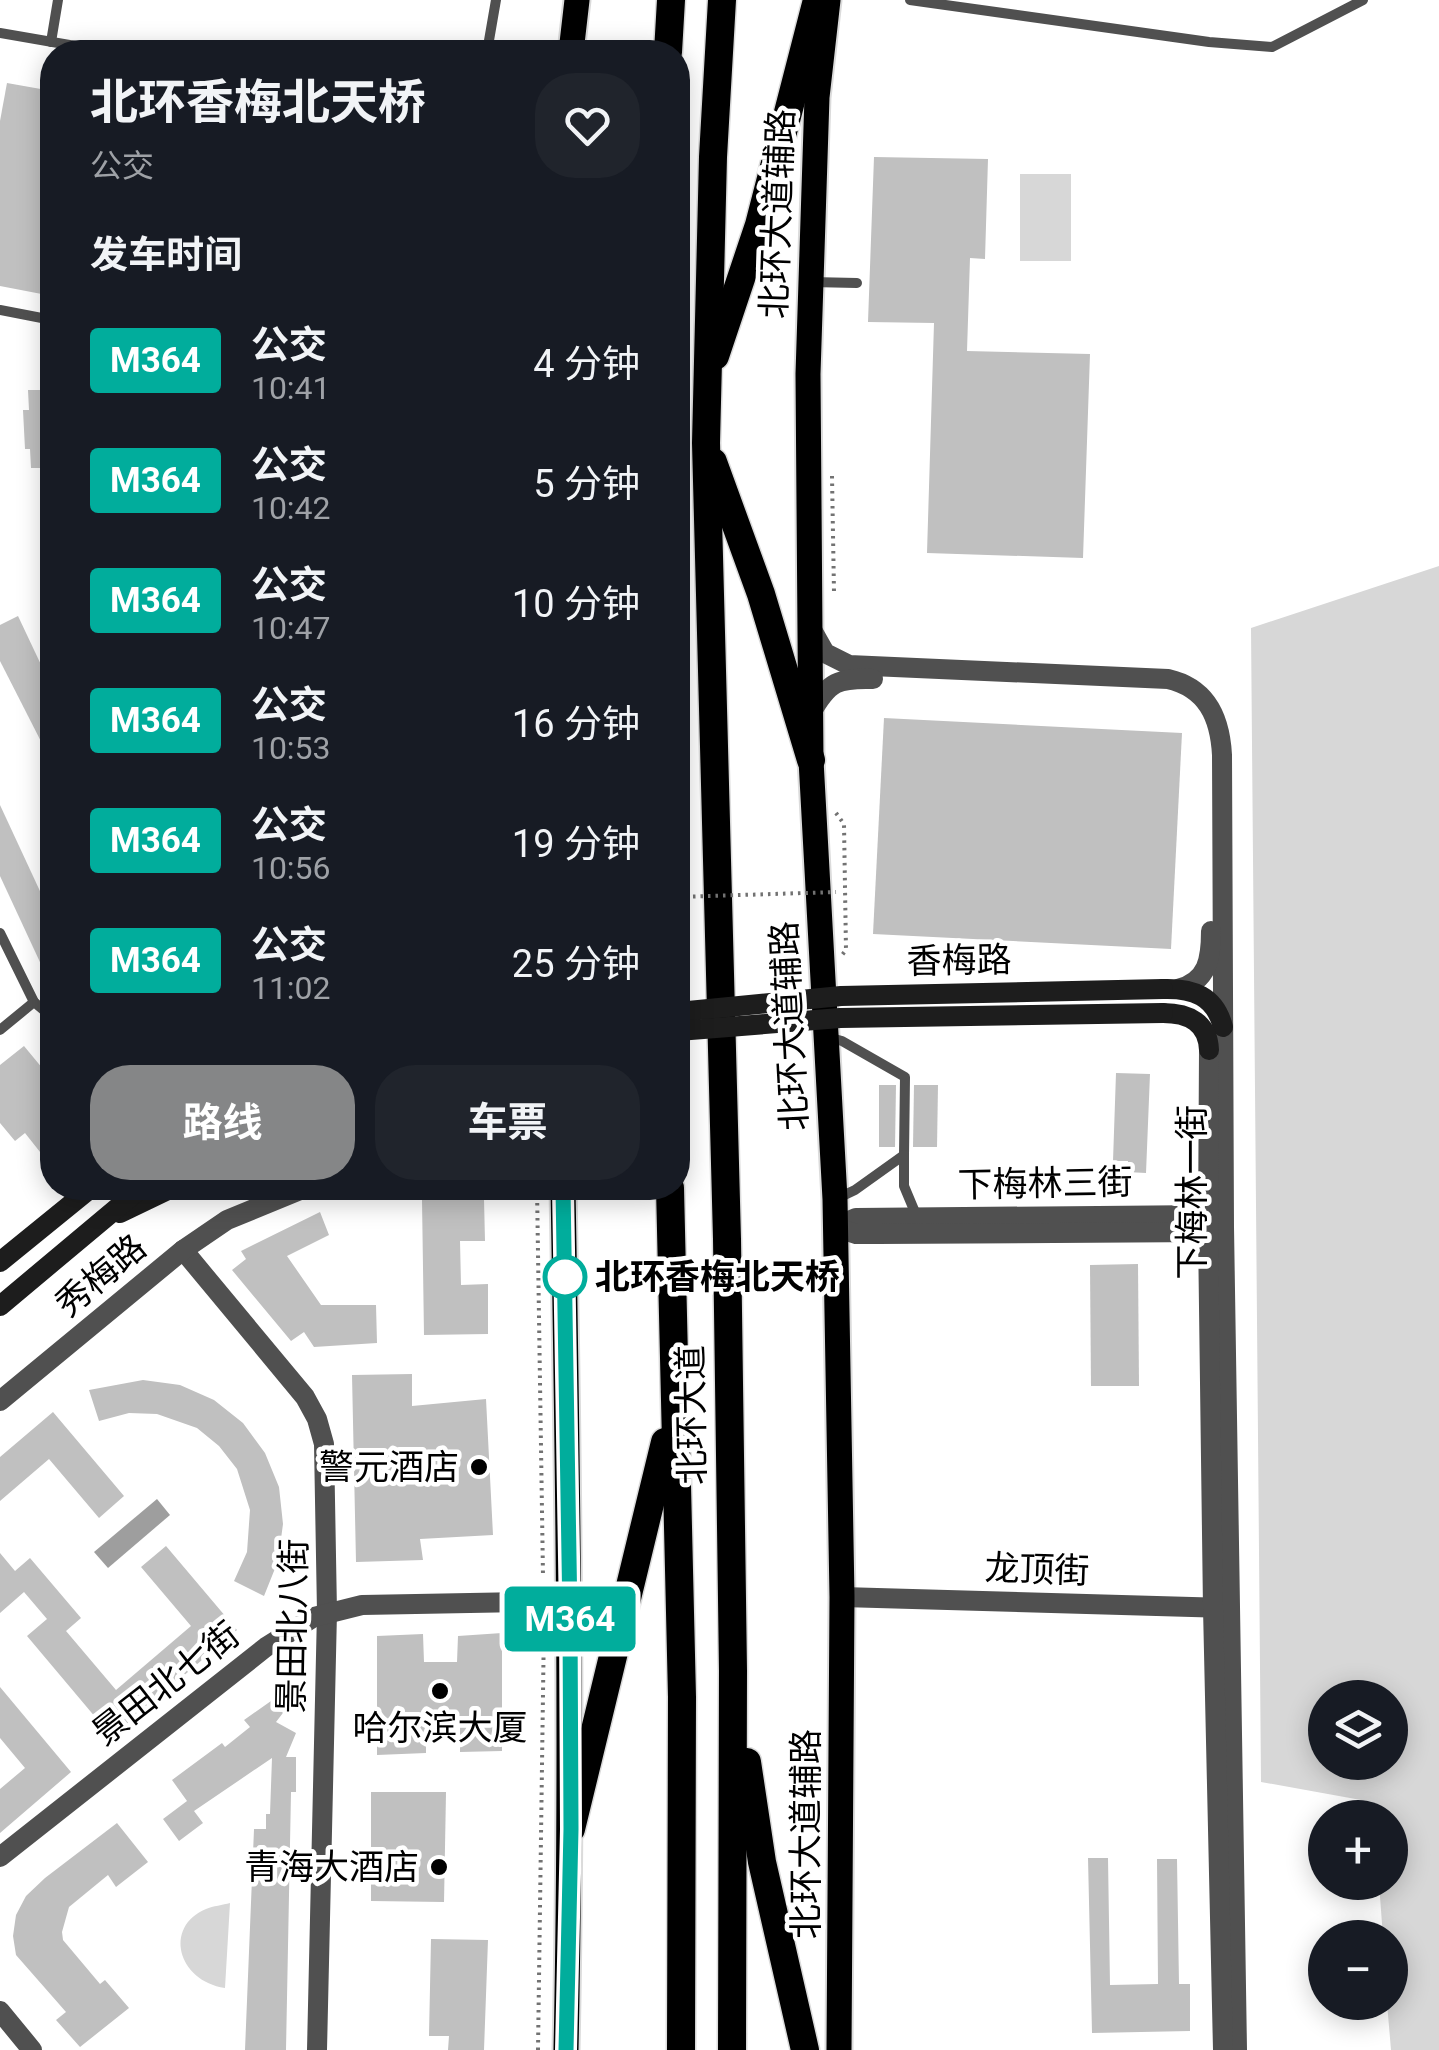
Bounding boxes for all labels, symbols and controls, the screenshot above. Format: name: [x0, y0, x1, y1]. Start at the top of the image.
button: heart: [535, 73, 640, 178]
text: 北环香梅北天桥: [90, 74, 426, 131]
street label: 北环大道辅路: [754, 108, 802, 320]
text: 公交: [90, 147, 154, 185]
text: 发车时间: [90, 233, 242, 277]
text: 公交: [251, 323, 327, 367]
text: M364: [110, 340, 201, 381]
text: 4 分钟: [533, 342, 640, 386]
text: 10:41: [251, 369, 331, 407]
text: 公交: [251, 443, 327, 487]
text: M364: [110, 460, 201, 501]
text: 5 分钟: [533, 462, 640, 506]
text: 10:42: [251, 489, 331, 527]
text: 公交: [251, 563, 327, 607]
text: M364: [110, 580, 201, 621]
text: 10 分钟: [512, 582, 640, 626]
text: 10:47: [251, 609, 331, 647]
text: 公交: [251, 683, 327, 727]
text: M364: [110, 700, 201, 741]
text: 16 分钟: [512, 702, 640, 746]
text: 10:53: [251, 729, 331, 767]
text: 公交: [251, 803, 327, 847]
text: M364: [110, 820, 201, 861]
text: 19 分钟: [512, 822, 640, 866]
text: 10:56: [251, 849, 331, 887]
street label: 北环大道辅路: [764, 920, 816, 1132]
text: 公交: [251, 923, 327, 967]
text: M364: [110, 940, 201, 981]
street label: 香梅路: [906, 940, 1012, 982]
text: 25 分钟: [512, 942, 640, 986]
text: 11:02: [251, 969, 331, 1007]
button: 路线: [90, 1065, 355, 1180]
button: 车票: [375, 1065, 640, 1180]
street label: 下梅林一街: [1172, 1104, 1213, 1280]
street label: 下梅林三街: [957, 1162, 1133, 1206]
street label: 秀梅路: [48, 1227, 154, 1325]
marker: 北环香梅北天桥: [544, 1256, 586, 1298]
place label: 北环香梅北天桥: [595, 1257, 840, 1298]
street label: 北环大道: [670, 1345, 714, 1485]
place label: 警元酒店: [319, 1447, 459, 1488]
marker: 警元酒店: [468, 1456, 490, 1478]
street label: 景田北八街: [271, 1538, 315, 1714]
street label: 龙顶街: [984, 1548, 1090, 1592]
line badge: M364: [500, 1586, 640, 1652]
text: M364: [525, 1599, 615, 1640]
street label: 景田北七街: [84, 1614, 248, 1754]
marker: 哈尔滨大厦: [429, 1680, 451, 1702]
map controls: [1308, 1680, 1408, 2020]
button: layers: [1308, 1680, 1408, 1780]
place label: 哈尔滨大厦: [352, 1708, 528, 1749]
street label: 北环大道辅路: [786, 1729, 827, 1939]
button: +: [1308, 1800, 1408, 1900]
place label: 青海大酒店: [244, 1847, 419, 1888]
marker: 青海大酒店: [428, 1856, 450, 1878]
button: −: [1308, 1920, 1408, 2020]

